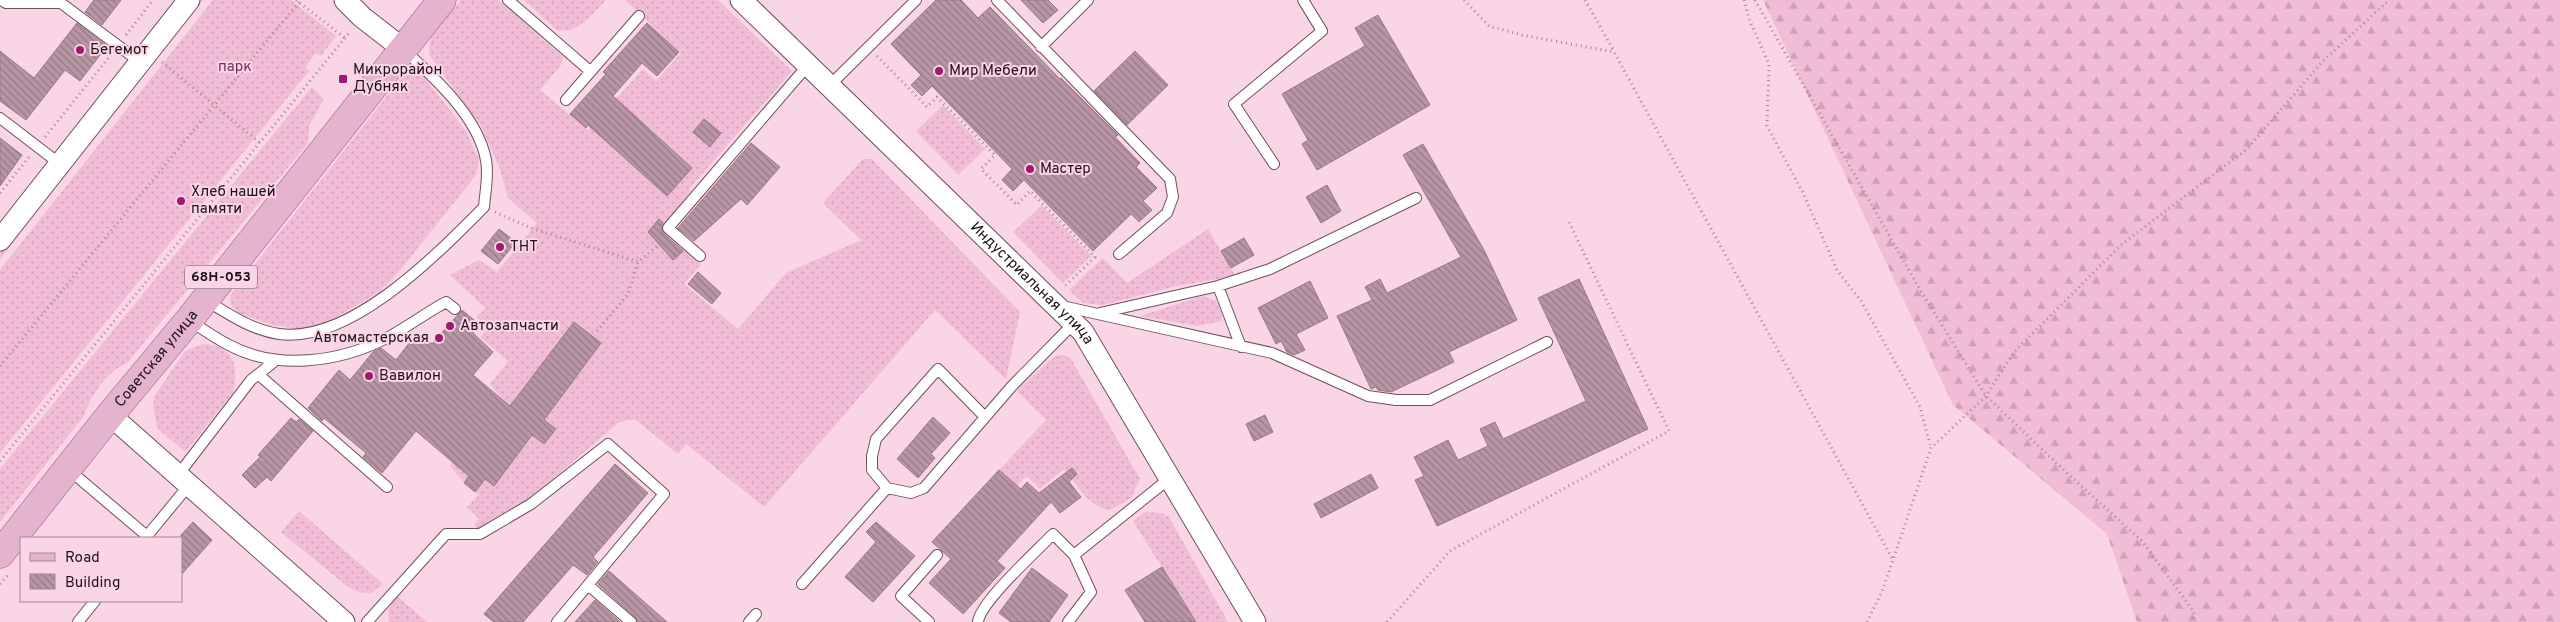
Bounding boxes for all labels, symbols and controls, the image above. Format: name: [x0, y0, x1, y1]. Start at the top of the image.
place label: Бегемот: [90, 41, 148, 60]
marker: Бегемот: [74, 44, 86, 56]
park label: парк: [218, 58, 252, 77]
place label: Микрорайон Дубняк: [353, 61, 442, 97]
place label: Мир Мебели: [949, 62, 1037, 81]
marker: Мир Мебели: [933, 65, 945, 77]
marker: Микрорайон Дубняк: [337, 73, 349, 85]
place label: Мастер: [1040, 160, 1091, 179]
marker: Мастер: [1024, 163, 1036, 175]
place label: Хлеб нашей памяти: [191, 183, 276, 219]
marker: Хлеб нашей памяти: [175, 195, 187, 207]
street label: Индустриальная улица: [966, 218, 1098, 348]
place label: ТНТ: [510, 238, 538, 257]
marker: ТНТ: [494, 241, 506, 253]
road number: 68Н-053: [185, 266, 257, 288]
street label: Советская улица: [111, 307, 202, 412]
place label: Автозапчасти: [460, 317, 559, 336]
marker: Автозапчасти: [444, 320, 456, 332]
place label: Автомастерская: [313, 329, 429, 348]
marker: Автомастерская: [433, 332, 445, 344]
place label: Вавилон: [379, 367, 441, 386]
marker: Вавилон: [363, 370, 375, 382]
legend: [20, 537, 182, 602]
text: Road: [65, 549, 100, 568]
text: Building: [65, 574, 120, 593]

